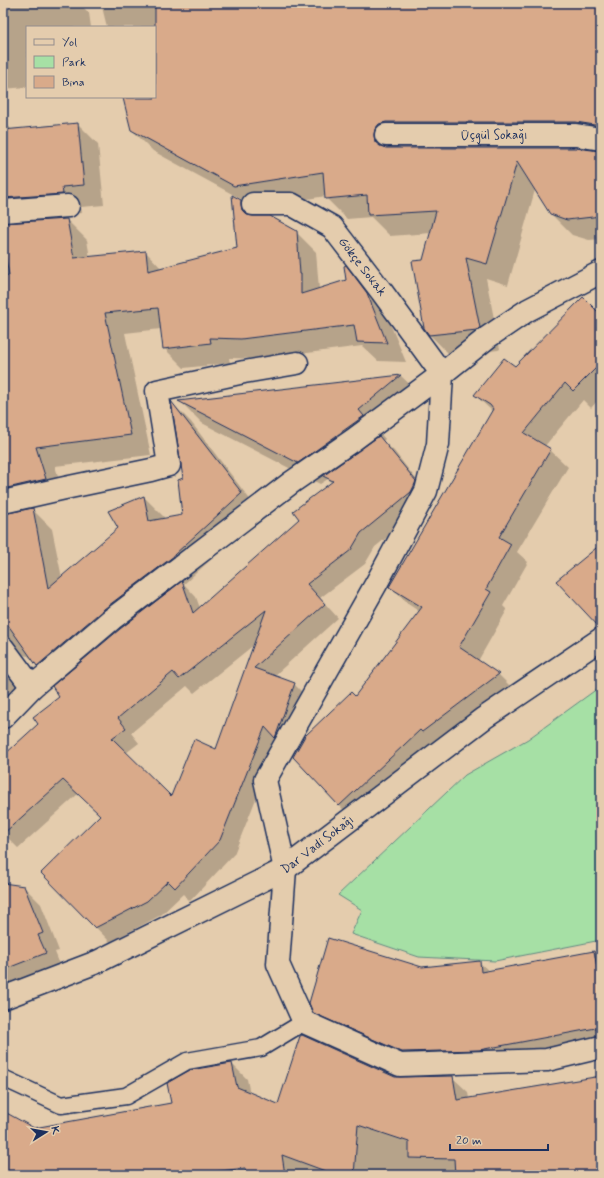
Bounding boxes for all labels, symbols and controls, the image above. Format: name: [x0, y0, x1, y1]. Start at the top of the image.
legend: [26, 26, 156, 98]
text: Yol: [62, 35, 77, 51]
text: Park: [62, 55, 86, 71]
text: Bina: [62, 75, 85, 91]
street label: Üçgül Sokağı: [460, 127, 528, 144]
street label: Gökçe Sokak: [334, 234, 391, 300]
street label: Dar Vadi Sokağı: [277, 811, 357, 878]
north arrow: [26, 1112, 66, 1152]
text: K: [47, 1125, 62, 1136]
scale bar: [450, 1126, 548, 1152]
text: 20 m: [456, 1133, 482, 1149]

